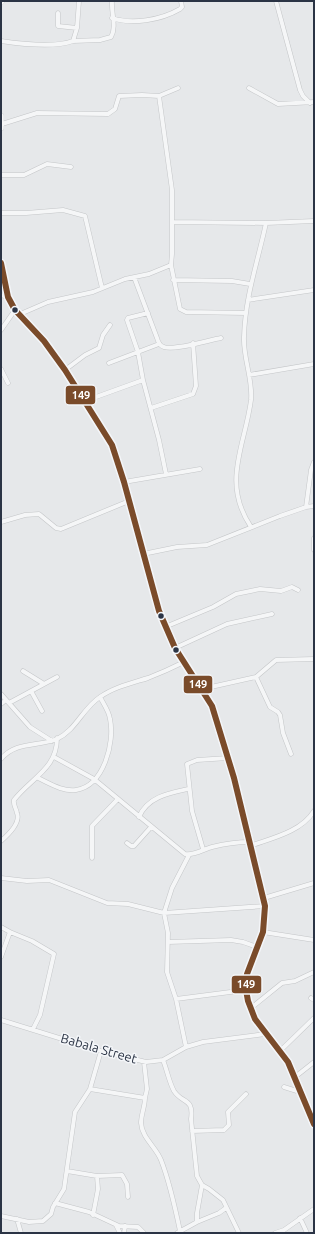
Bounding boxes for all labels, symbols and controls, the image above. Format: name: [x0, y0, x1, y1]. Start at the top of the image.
unlabelled marker: [10, 305, 20, 315]
line badge: 149: [65, 385, 96, 405]
text: 149: [72, 389, 90, 401]
unlabelled marker: [156, 611, 166, 621]
unlabelled marker: [171, 645, 181, 655]
line badge: 149: [183, 675, 213, 694]
text: 149: [189, 678, 207, 690]
line badge: 149: [231, 975, 262, 994]
text: 149: [237, 978, 255, 990]
street label: Babala Street: [59, 1030, 139, 1066]

